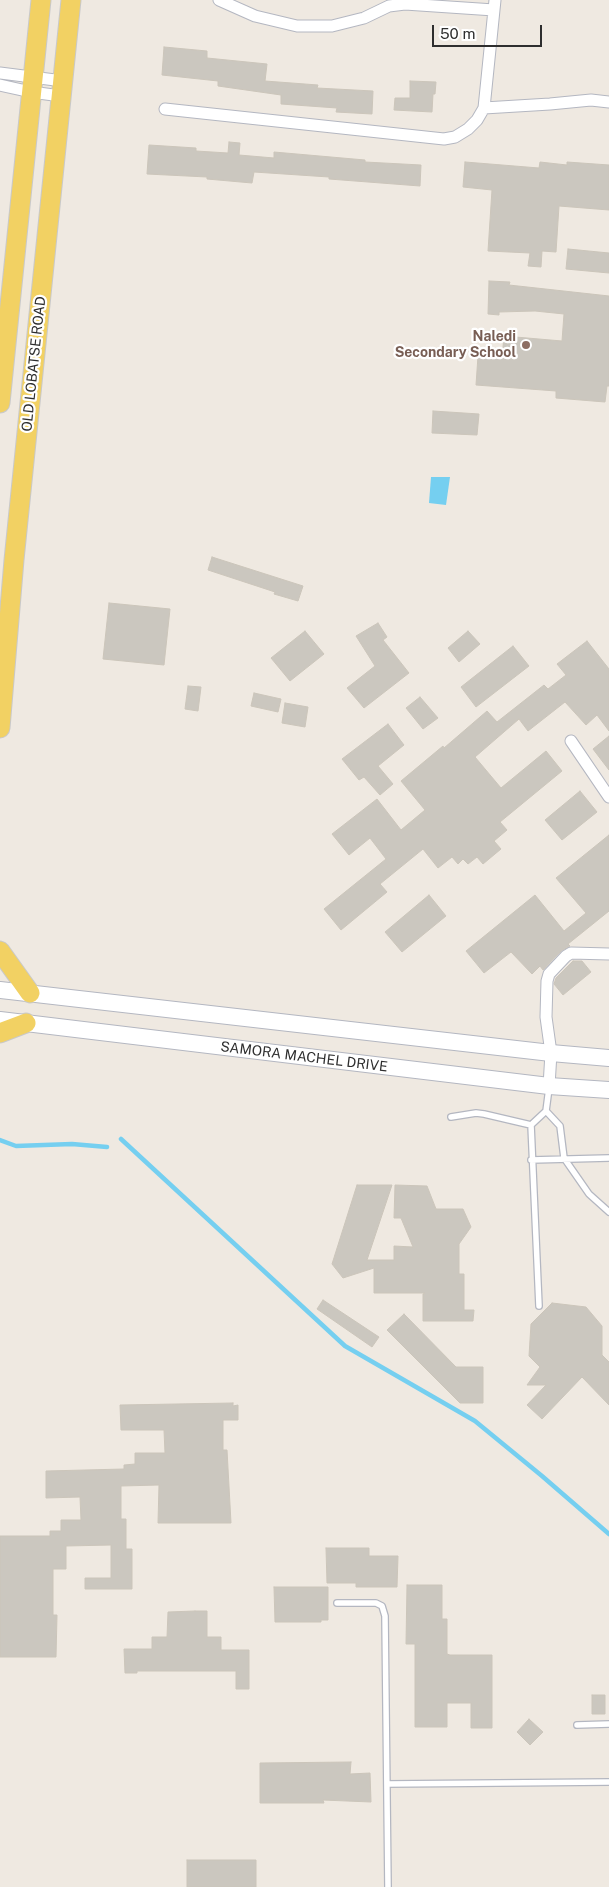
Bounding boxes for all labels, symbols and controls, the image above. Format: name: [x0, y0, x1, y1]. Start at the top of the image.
scale bar: [434, 15, 544, 47]
text: 50 m: [440, 25, 475, 42]
street label: OLD LOBATSE ROAD: [19, 295, 49, 433]
place label: Naledi Secondary School: [395, 329, 516, 362]
marker: Naledi Secondary School: [520, 339, 532, 351]
street label: SAMORA MACHEL DRIVE: [219, 1038, 389, 1076]

